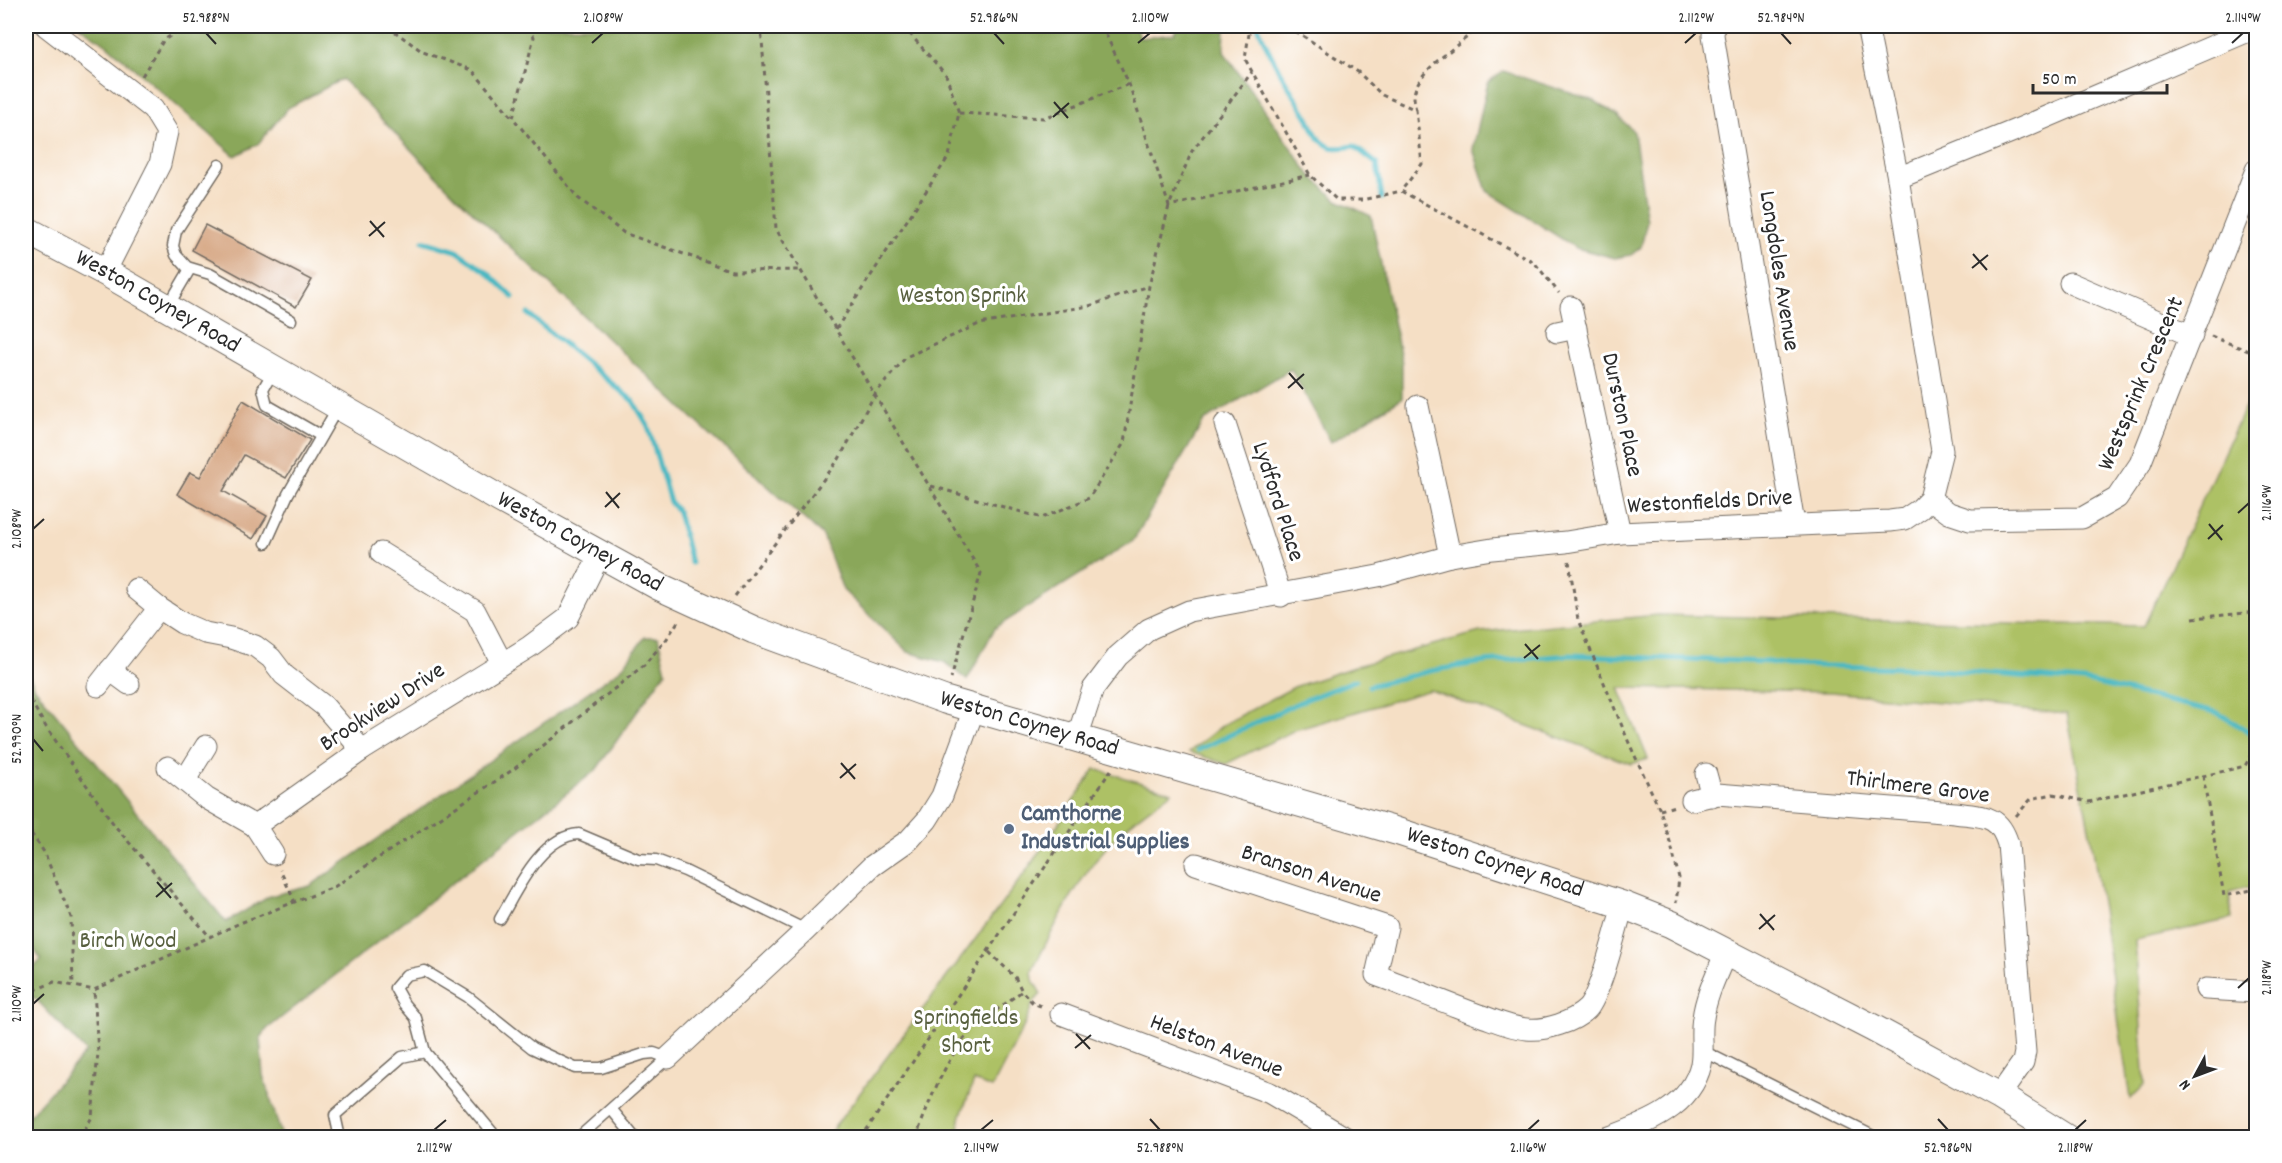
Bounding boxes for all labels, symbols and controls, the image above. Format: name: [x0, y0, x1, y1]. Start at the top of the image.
text: 52.988°N: [182, 8, 230, 30]
text: 2.108°W: [583, 8, 623, 30]
text: 52.986°N: [970, 8, 1018, 30]
text: 2.110°W: [1131, 8, 1169, 30]
text: 2.112°W: [1678, 8, 1714, 30]
text: 52.984°N: [1757, 8, 1805, 30]
text: 2.114°W: [2225, 8, 2261, 30]
scale bar: [2033, 57, 2166, 95]
text: 50 m: [2042, 68, 2077, 93]
street label: Longdoles Avenue: [1749, 189, 1807, 353]
street label: Weston Coyney Road: [69, 242, 246, 363]
park label: Weston Sprink: [900, 280, 1026, 314]
street label: Westsprink Crescent: [2090, 292, 2194, 476]
street label: Durston Place: [1591, 350, 1651, 480]
street label: Lydford Place: [1242, 438, 1312, 566]
street label: Westonfields Drive: [1626, 482, 1794, 524]
street label: Weston Coyney Road: [491, 483, 669, 602]
text: 2.116°W: [2257, 484, 2279, 521]
text: 2.108°W: [7, 509, 29, 549]
street label: Brookview Drive: [314, 655, 452, 761]
street label: Weston Coyney Road: [936, 682, 1122, 767]
text: 52.990°N: [7, 714, 29, 764]
street label: Thirlmere Grove: [1845, 762, 1991, 814]
place label: Camthorne Industrial Supplies: [1021, 798, 1190, 860]
street label: Weston Coyney Road: [1402, 818, 1588, 908]
marker: Camthorne Industrial Supplies: [1002, 822, 1016, 836]
street label: Branson Avenue: [1236, 836, 1386, 914]
park label: Birch Wood: [79, 925, 177, 959]
text: 2.118°W: [2257, 960, 2279, 996]
text: 2.110°W: [7, 985, 29, 1023]
park label: Springfields Short: [913, 1002, 1019, 1064]
street label: Helston Avenue: [1144, 1006, 1288, 1088]
north arrow: [2165, 1046, 2225, 1106]
text: N: [2174, 1074, 2197, 1095]
text: 2.112°W: [416, 1138, 452, 1160]
text: 2.114°W: [963, 1138, 999, 1160]
text: 52.988°N: [1136, 1138, 1184, 1160]
text: 2.116°W: [1510, 1138, 1547, 1160]
text: 52.986°N: [1924, 1138, 1972, 1160]
text: 2.118°W: [2057, 1138, 2093, 1160]

